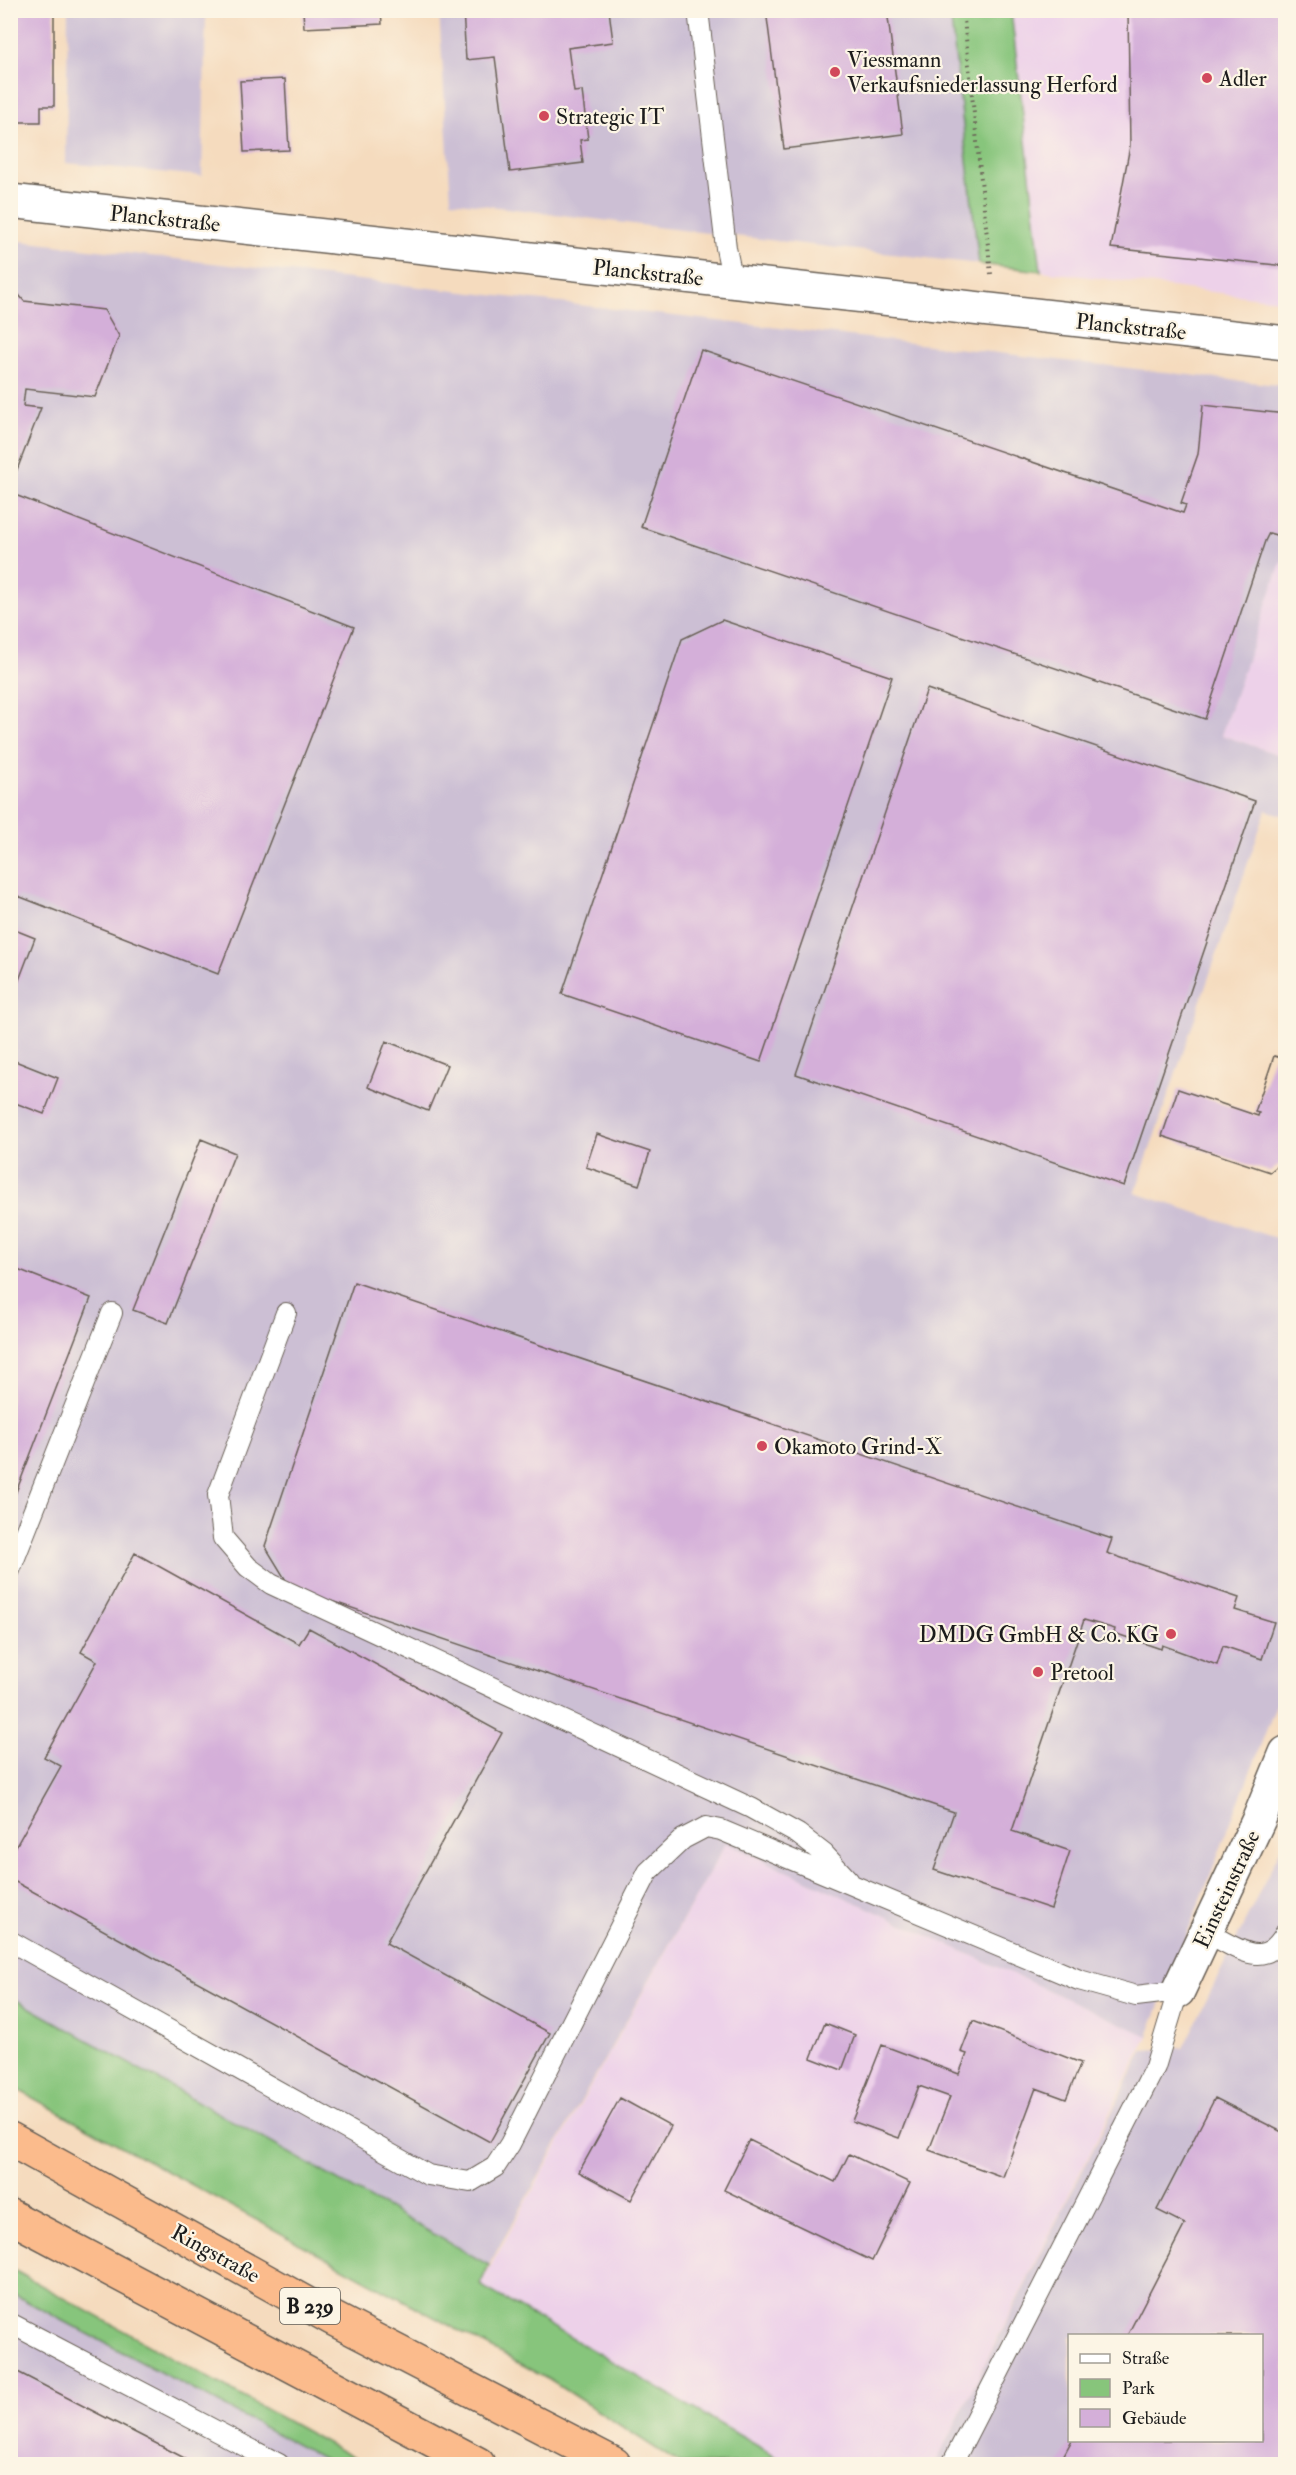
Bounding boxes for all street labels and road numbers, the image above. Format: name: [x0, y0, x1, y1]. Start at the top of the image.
street label: Planckstraße: [108, 199, 222, 239]
street label: Planckstraße: [591, 253, 705, 293]
street label: Planckstraße: [1074, 307, 1188, 347]
street label: Einsteinstraße: [1187, 1826, 1266, 1953]
street label: Ringstraße: [166, 2218, 265, 2290]
road number: B 239: [280, 2288, 340, 2324]

